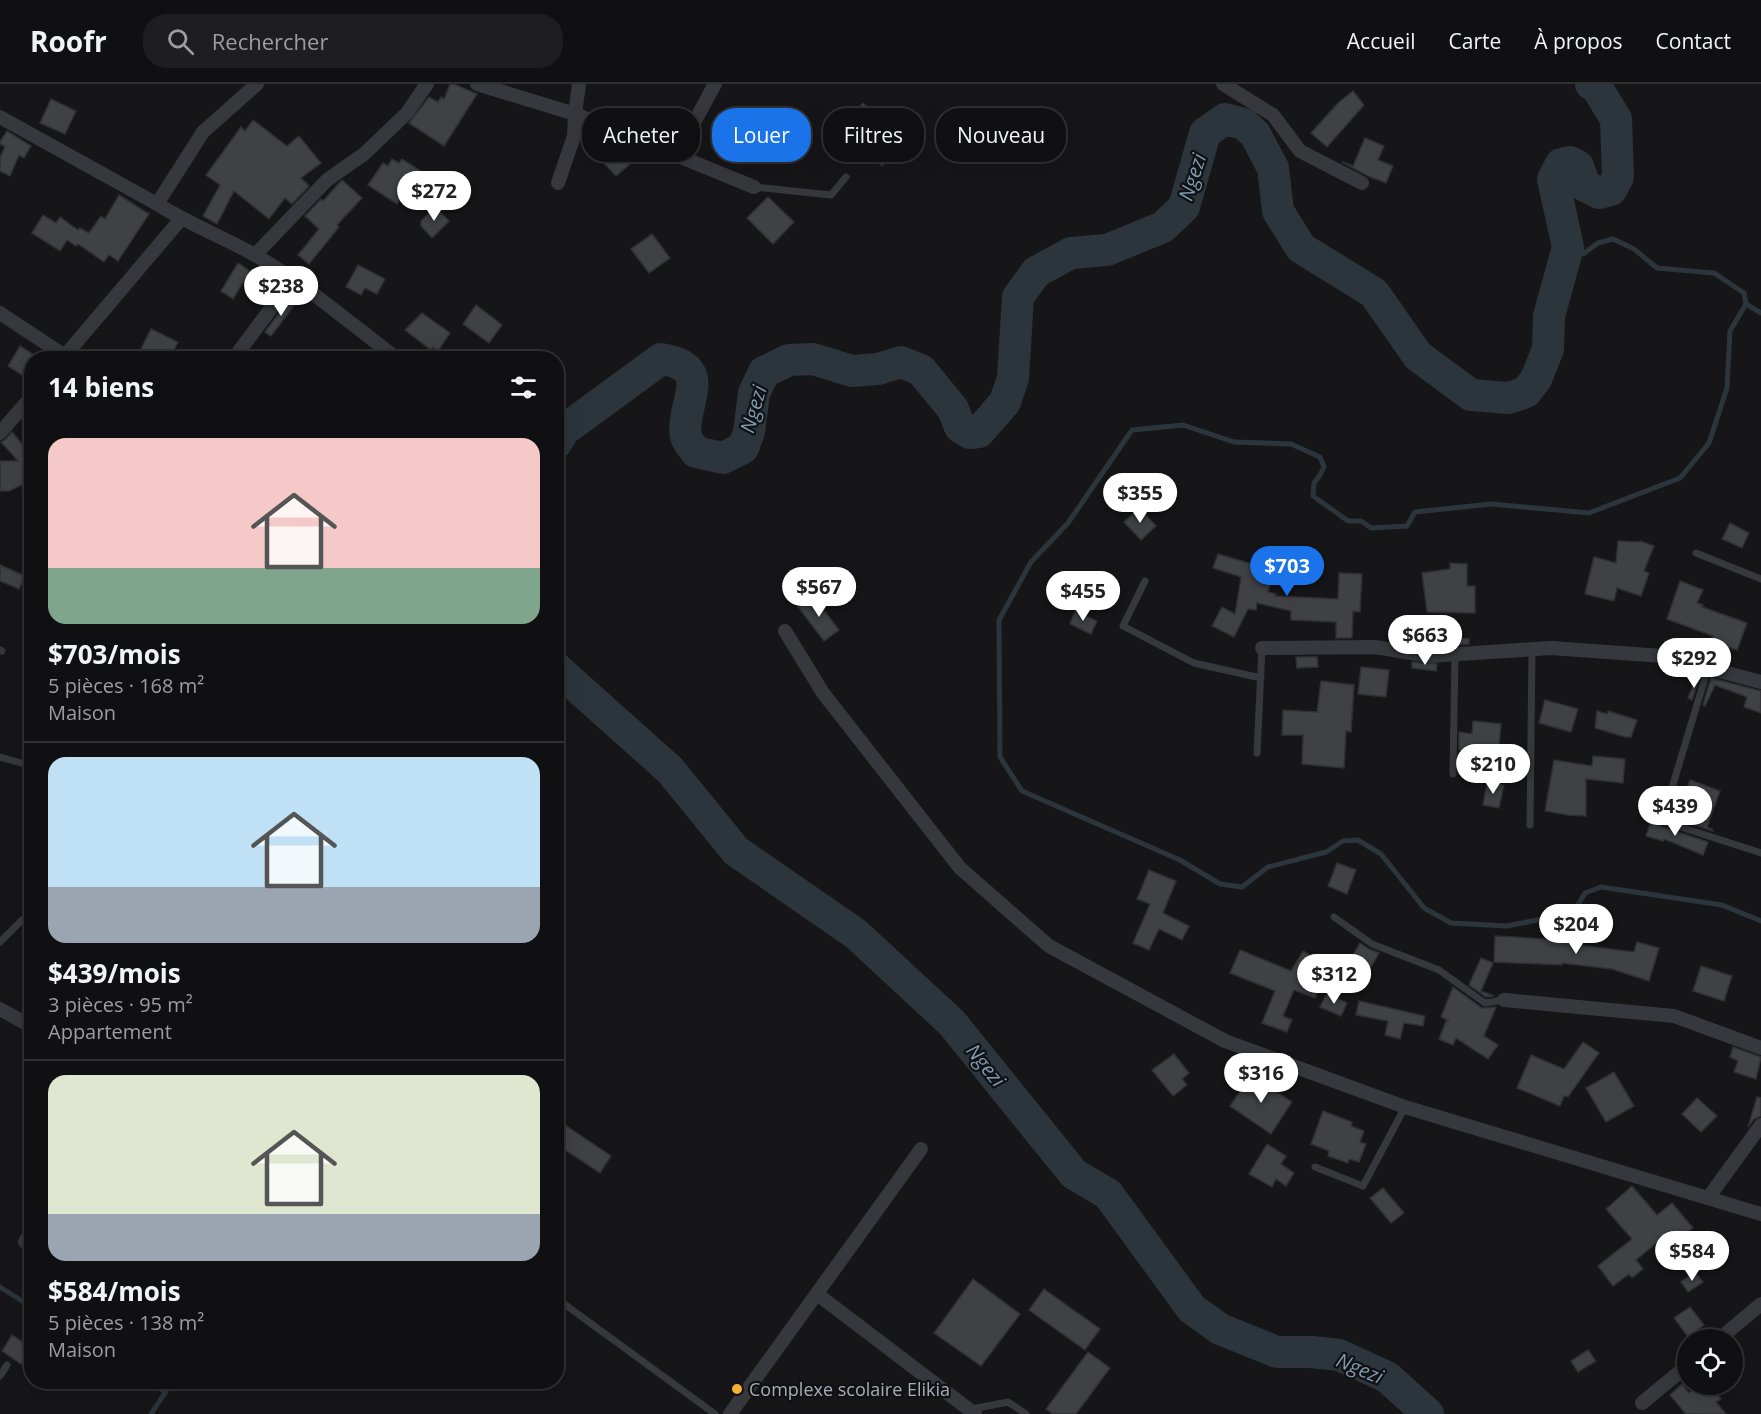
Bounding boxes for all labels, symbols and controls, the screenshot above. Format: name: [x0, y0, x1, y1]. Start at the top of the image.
search box: [143, 14, 563, 68]
text: Roofr: [30, 22, 107, 60]
icon: search: [164, 25, 197, 58]
text: Rechercher: [212, 26, 328, 56]
text: Accueil: [1347, 27, 1415, 55]
text: Carte: [1448, 27, 1501, 55]
text: À propos: [1534, 27, 1623, 55]
text: Contact: [1656, 27, 1731, 55]
chip: Acheter: [582, 108, 700, 162]
chip: Louer: [712, 108, 811, 162]
chip: Filtres: [823, 108, 924, 162]
chip: Nouveau: [936, 108, 1066, 162]
water label: Ngezi: [1172, 149, 1213, 204]
pin: $272: [398, 171, 470, 222]
text: $272: [411, 177, 457, 204]
pin: $238: [245, 266, 317, 317]
text: $238: [258, 272, 304, 299]
text: 14 biens: [48, 369, 154, 405]
icon: filters: [507, 371, 540, 404]
water label: Ngezi: [733, 381, 773, 436]
pin: $355: [1104, 473, 1176, 524]
icon: home: [240, 477, 348, 585]
text: $355: [1117, 479, 1163, 506]
pin: $703: [1251, 546, 1323, 597]
text: $703: [1264, 552, 1310, 579]
pin: $567: [783, 567, 855, 618]
pin: $455: [1047, 571, 1119, 622]
text: $567: [796, 573, 842, 600]
text: $455: [1060, 577, 1106, 604]
pin: $663: [1389, 615, 1461, 666]
text: $663: [1402, 621, 1448, 648]
text: $703/mois: [48, 636, 181, 672]
pin: $292: [1658, 638, 1730, 689]
text: $292: [1671, 644, 1717, 671]
text: 5 pièces · 168 m²: [48, 672, 204, 699]
text: Maison: [48, 699, 116, 726]
pin: $210: [1457, 744, 1529, 795]
text: $210: [1470, 750, 1516, 777]
pin: $439: [1639, 786, 1711, 837]
text: $439: [1652, 792, 1698, 819]
icon: home: [240, 796, 348, 904]
pin: $204: [1540, 904, 1612, 955]
text: $204: [1553, 910, 1599, 937]
pin: $312: [1298, 954, 1370, 1005]
text: $439/mois: [48, 955, 181, 991]
text: $312: [1311, 960, 1357, 987]
text: 3 pièces · 95 m²: [48, 991, 193, 1018]
text: Appartement: [48, 1018, 172, 1045]
water label: Ngezi: [960, 1038, 1012, 1093]
pin: $316: [1225, 1053, 1297, 1104]
text: $316: [1238, 1059, 1284, 1086]
icon: home: [240, 1114, 348, 1222]
pin: $584: [1656, 1231, 1728, 1282]
text: $584: [1669, 1237, 1715, 1264]
text: $584/mois: [48, 1273, 181, 1309]
text: 5 pièces · 138 m²: [48, 1309, 204, 1336]
map controls: [1677, 1329, 1743, 1395]
button: locate: [1677, 1329, 1743, 1395]
text: Maison: [48, 1336, 116, 1363]
water label: Ngezi: [1332, 1346, 1388, 1390]
place label: Complexe scolaire Elikia: [749, 1377, 950, 1401]
marker: Complexe scolaire Elikia: [730, 1382, 744, 1396]

